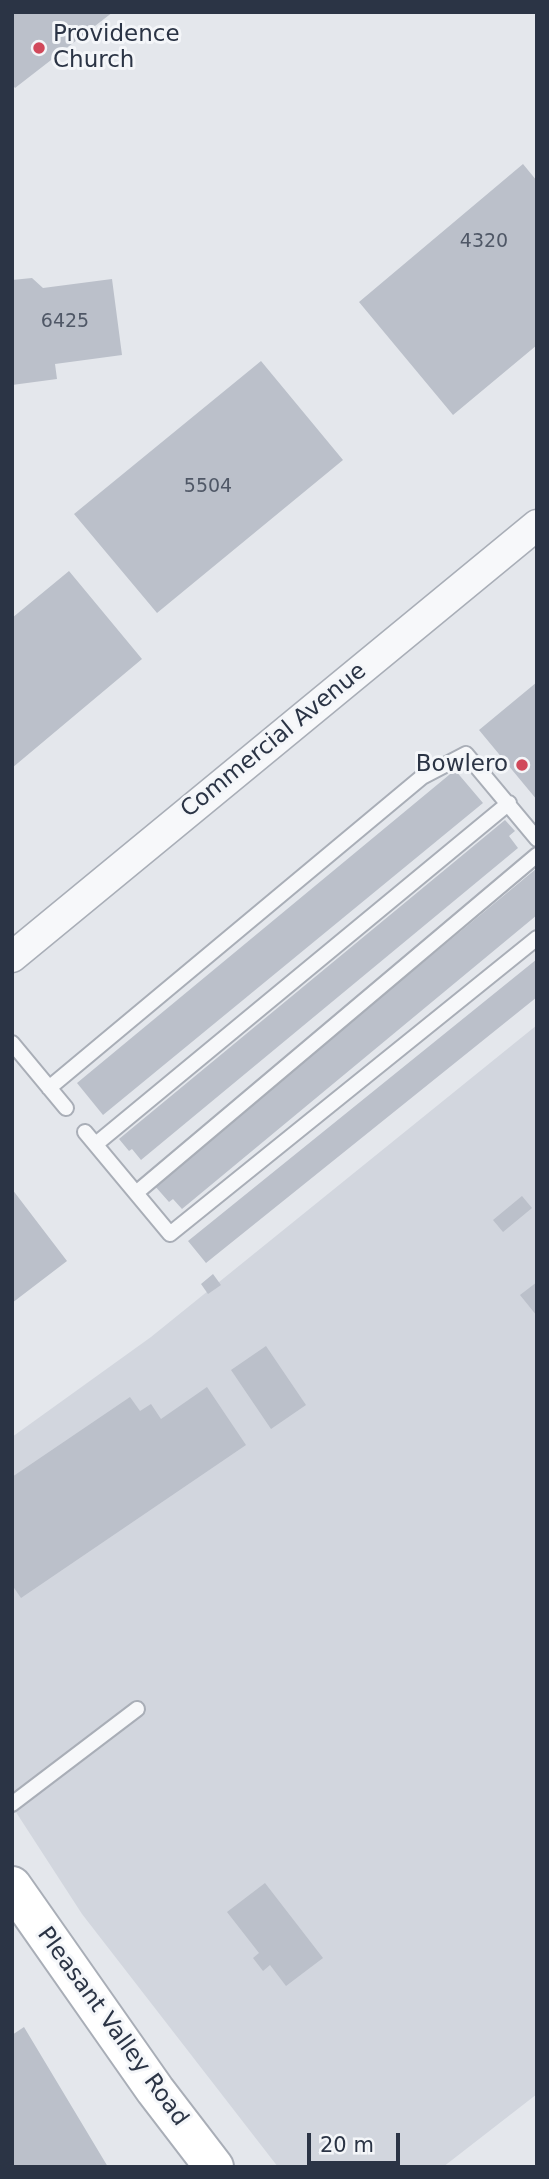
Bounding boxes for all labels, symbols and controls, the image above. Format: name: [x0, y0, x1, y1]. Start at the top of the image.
place label: Providence Church: [53, 21, 180, 75]
marker: Providence Church: [31, 40, 47, 56]
house number: 4320: [460, 231, 508, 253]
house number: 6425: [41, 311, 89, 333]
house number: 5504: [184, 476, 232, 498]
street label: Commercial Avenue: [176, 658, 372, 824]
place label: Bowlero: [416, 751, 508, 779]
marker: Bowlero: [514, 757, 530, 773]
street label: Pleasant Valley Road: [31, 1922, 193, 2132]
scale bar: [311, 2120, 404, 2164]
text: 20 m: [320, 2133, 374, 2157]

